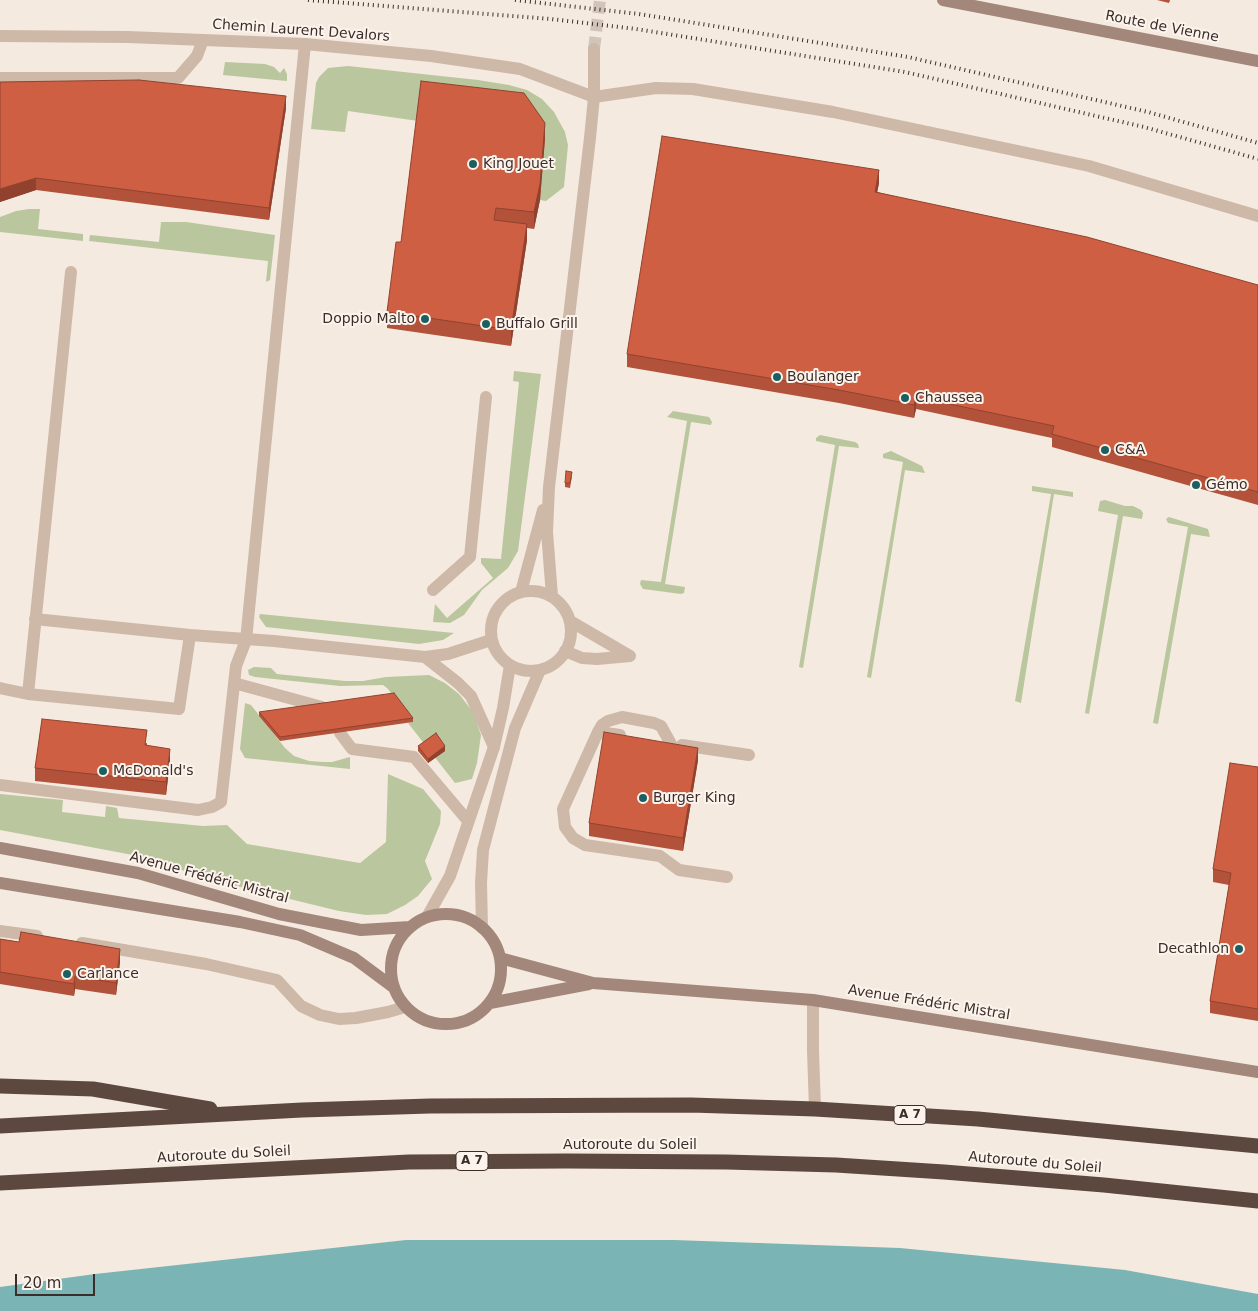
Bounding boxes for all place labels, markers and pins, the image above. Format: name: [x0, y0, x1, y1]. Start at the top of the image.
place label: King Jouet: [483, 156, 554, 172]
marker: King Jouet: [467, 158, 479, 170]
place label: Doppio Malto: [322, 311, 415, 327]
marker: Doppio Malto: [419, 313, 431, 325]
place label: Buffalo Grill: [496, 316, 578, 332]
marker: Buffalo Grill: [480, 318, 492, 330]
place label: Boulanger: [787, 369, 859, 385]
marker: Boulanger: [771, 371, 783, 383]
place label: Chaussea: [915, 390, 983, 406]
marker: Chaussea: [899, 392, 911, 404]
place label: C&A: [1115, 442, 1145, 458]
marker: C&A: [1099, 444, 1111, 456]
place label: Gémo: [1206, 477, 1248, 493]
marker: Gémo: [1190, 479, 1202, 491]
place label: McDonald's: [113, 763, 193, 779]
marker: McDonald's: [97, 765, 109, 777]
place label: Burger King: [653, 790, 736, 806]
marker: Burger King: [637, 792, 649, 804]
place label: Decathlon: [1158, 941, 1229, 957]
marker: Decathlon: [1233, 943, 1245, 955]
place label: Carlance: [77, 966, 139, 982]
marker: Carlance: [61, 968, 73, 980]

